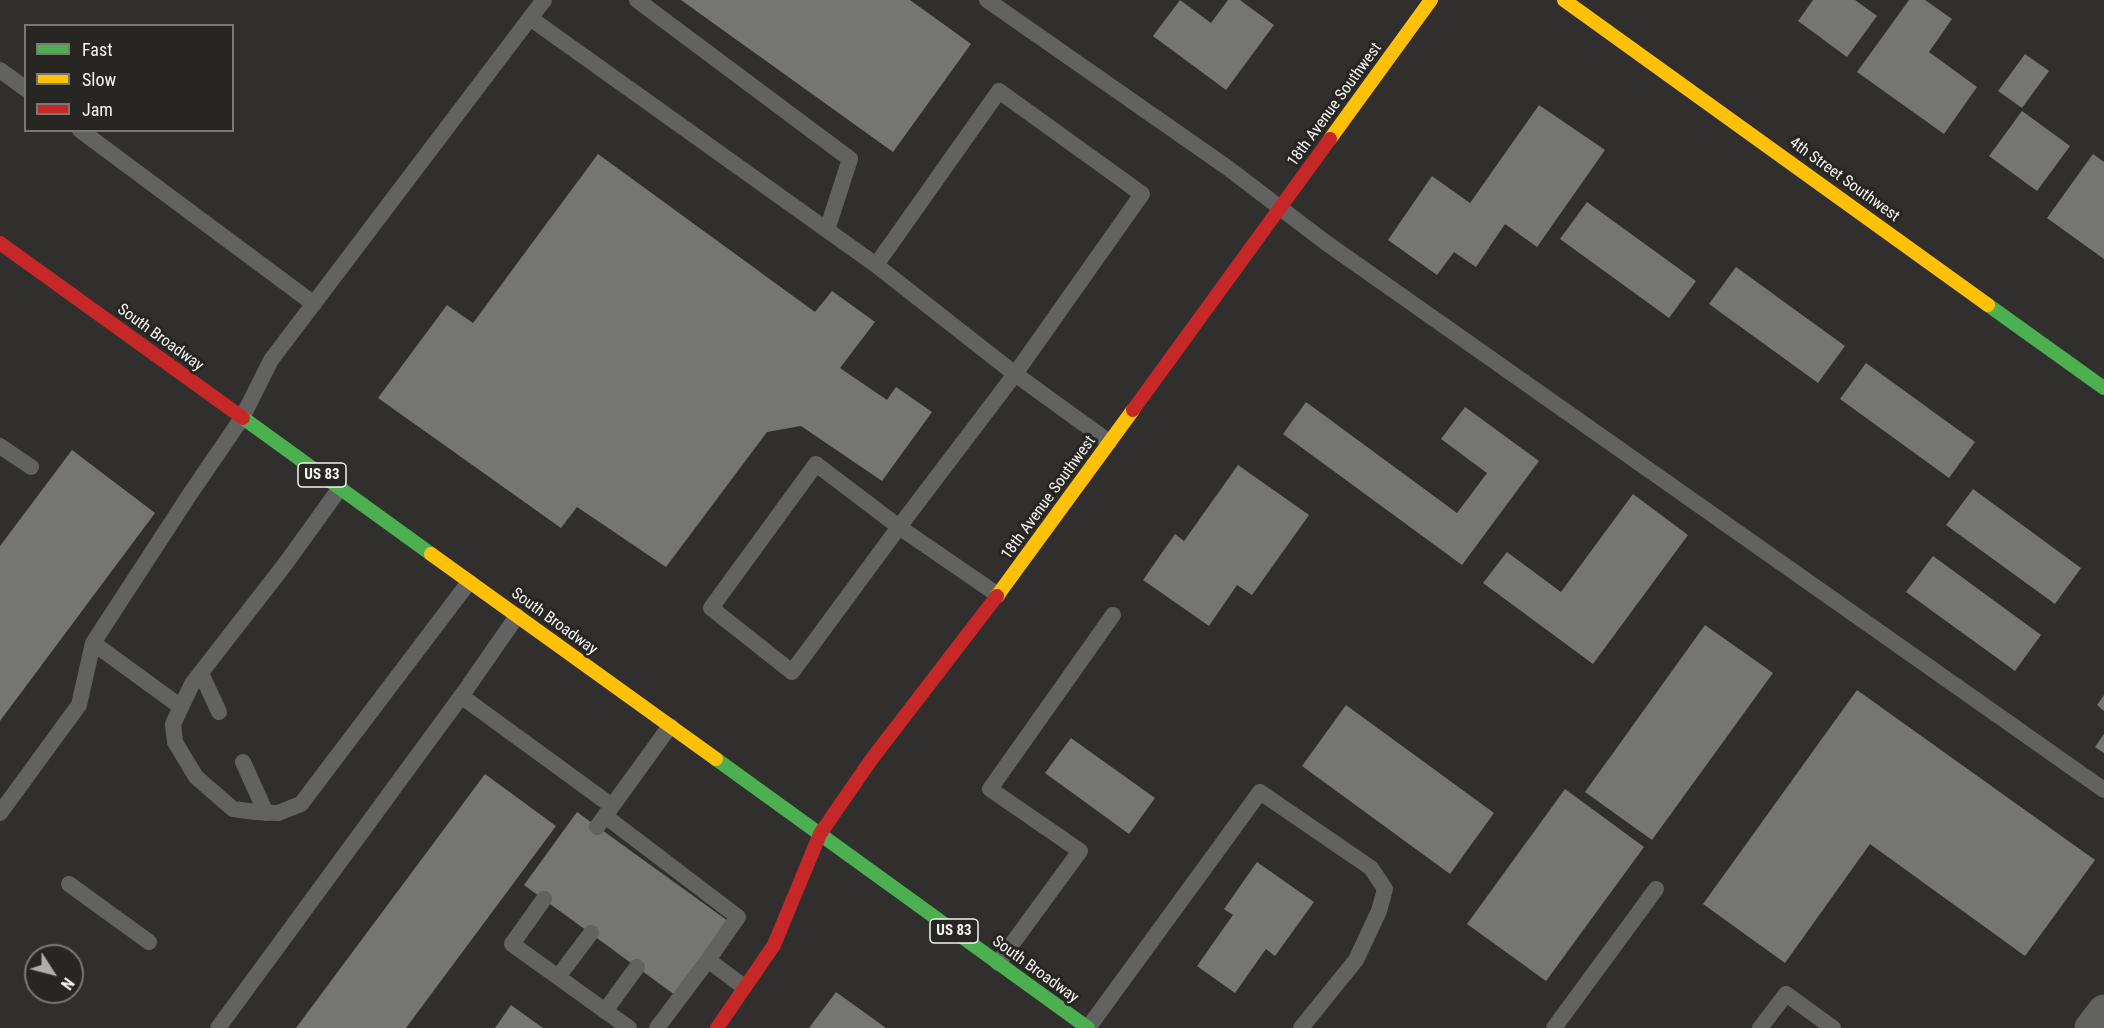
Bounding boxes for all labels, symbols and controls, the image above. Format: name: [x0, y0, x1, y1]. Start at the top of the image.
legend: [24, 24, 234, 132]
text: Fast: [82, 39, 113, 60]
street label: 18th Avenue Southwest: [1284, 39, 1386, 171]
text: Slow: [82, 69, 116, 90]
text: Jam: [82, 99, 113, 120]
street label: 4th Street Southwest: [1785, 134, 1903, 226]
street label: South Broadway: [113, 300, 207, 376]
street label: 18th Avenue Southwest: [998, 432, 1100, 564]
road number: US 83: [298, 463, 346, 487]
street label: South Broadway: [507, 584, 601, 660]
road number: US 83: [930, 919, 978, 943]
street label: South Broadway: [988, 932, 1082, 1008]
north arrow: [24, 944, 84, 1004]
text: N: [57, 974, 78, 993]

